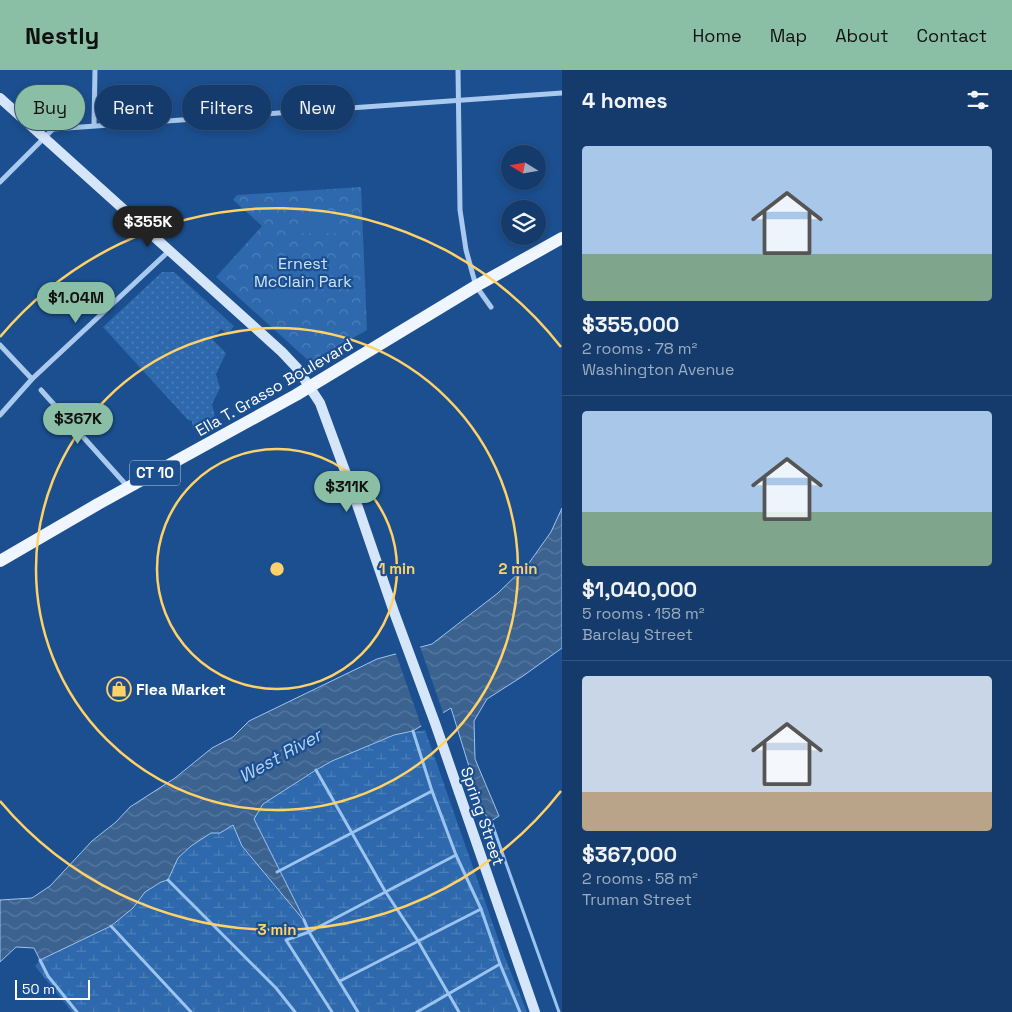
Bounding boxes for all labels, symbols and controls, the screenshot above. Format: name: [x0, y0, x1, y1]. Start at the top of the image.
text: Nestly: [25, 20, 99, 51]
text: Home: [693, 24, 742, 47]
text: Map: [770, 24, 807, 47]
text: About: [835, 24, 889, 47]
text: Contact: [917, 24, 987, 47]
chip: Buy: [15, 85, 85, 130]
chip: Rent: [95, 85, 172, 130]
chip: Filters: [182, 85, 271, 130]
chip: New: [281, 85, 354, 130]
icon: filters: [964, 86, 992, 114]
text: 4 homes: [582, 87, 668, 114]
north arrow: [501, 145, 546, 190]
map controls: [501, 145, 546, 245]
icon: home: [742, 178, 832, 268]
button: layers: [501, 200, 546, 245]
pin: $355K: [113, 206, 183, 248]
text: $355K: [124, 211, 172, 232]
park label: Ernest McClain Park: [254, 253, 352, 292]
pin: $1.04M: [35, 282, 117, 324]
text: $1.04M: [48, 287, 104, 308]
text: $355,000: [582, 311, 679, 338]
street label: Ella T. Grasso Boulevard: [192, 334, 357, 441]
text: 2 rooms · 78 m²: [582, 338, 697, 359]
text: Washington Avenue: [582, 359, 734, 380]
pin: $367K: [43, 402, 113, 445]
text: $367K: [54, 408, 102, 429]
icon: home: [742, 444, 832, 534]
road number: CT 10: [130, 460, 180, 486]
pin: $311K: [312, 470, 382, 513]
text: $311K: [325, 476, 369, 497]
text: 1 min: [379, 559, 415, 578]
text: 2 min: [499, 559, 537, 578]
centre of rings: [268, 560, 286, 578]
text: $1,040,000: [582, 576, 697, 603]
text: 5 rooms · 158 m²: [582, 603, 705, 624]
text: Barclay Street: [582, 624, 693, 645]
shop icon: Flea Market: [106, 676, 132, 702]
place label: Flea Market: [136, 679, 226, 700]
icon: home: [742, 709, 832, 799]
water label: West River: [234, 722, 327, 788]
street label: Spring Street: [456, 764, 509, 868]
text: $367,000: [582, 841, 677, 868]
text: 2 rooms · 58 m²: [582, 868, 698, 889]
text: Truman Street: [582, 889, 692, 910]
text: 3 min: [258, 920, 296, 939]
scale bar: [15, 977, 90, 1000]
text: 50 m: [22, 980, 55, 998]

